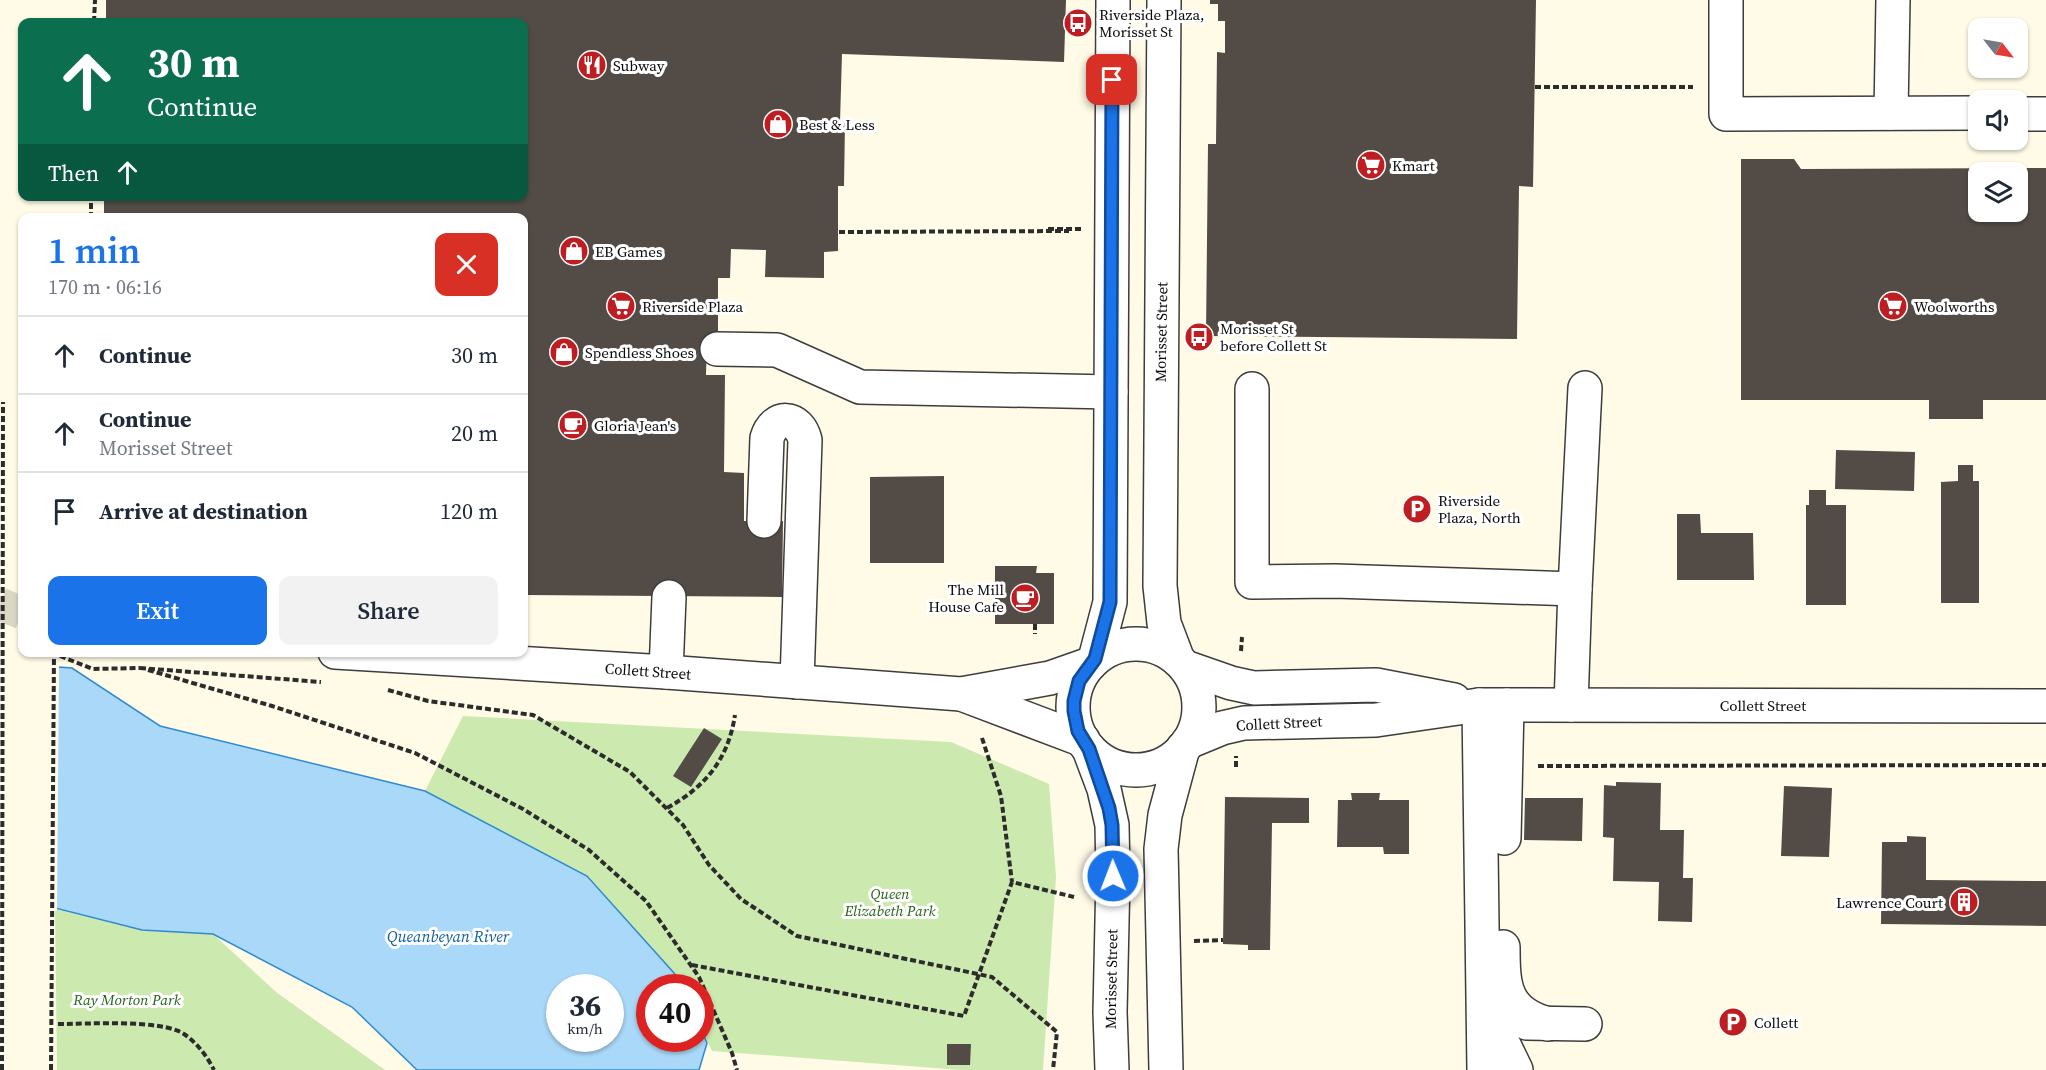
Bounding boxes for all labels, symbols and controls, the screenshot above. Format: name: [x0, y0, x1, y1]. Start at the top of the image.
place label: Riverside Plaza, Morisset St: [1099, 4, 1205, 42]
bus stop icon: Riverside Plaza, Morisset St: [1062, 7, 1094, 39]
north arrow: [1968, 18, 2028, 78]
map controls: [1968, 18, 2028, 222]
text: 30 m: [147, 33, 240, 91]
icon: ahead: [48, 42, 126, 120]
restaurant icon: Subway: [576, 49, 608, 81]
pin: [1086, 54, 1137, 105]
place label: Subway: [613, 55, 665, 76]
icon: arrive: [1095, 63, 1128, 96]
text: Continue: [147, 88, 257, 125]
button: sound: [1968, 90, 2028, 150]
shop icon: Best & Less: [762, 108, 794, 140]
place label: Best & Less: [799, 114, 875, 135]
supermarket icon: Kmart: [1355, 149, 1387, 181]
place label: Kmart: [1392, 155, 1435, 176]
icon: ahead: [111, 156, 144, 189]
text: Then: [48, 158, 99, 188]
button: layers: [1968, 162, 2028, 222]
text: 1 min: [48, 226, 140, 275]
button: close: [435, 233, 498, 296]
shop icon: EB Games: [558, 235, 590, 267]
place label: EB Games: [595, 241, 662, 262]
text: 170 m · 06:16: [48, 273, 162, 301]
street label: Morisset Street: [1150, 282, 1172, 382]
supermarket icon: Riverside Plaza: [605, 290, 637, 322]
supermarket icon: Woolworths: [1877, 290, 1909, 322]
place label: Riverside Plaza: [642, 296, 743, 317]
place label: Woolworths: [1914, 296, 1994, 317]
place label: Morisset St before Collett St: [1220, 318, 1327, 356]
bus stop icon: Morisset St before Collett St: [1183, 321, 1215, 353]
shop icon: Spendless Shoes: [548, 336, 580, 368]
icon: ahead: [48, 339, 81, 372]
text: Continue: [99, 340, 192, 370]
text: 30 m: [451, 340, 498, 370]
place label: Spendless Shoes: [585, 342, 694, 363]
text: Continue: [99, 404, 192, 434]
cafe icon: Gloria Jean's: [557, 409, 589, 441]
place label: Gloria Jean's: [594, 415, 676, 436]
icon: ahead: [48, 417, 81, 450]
text: 20 m: [451, 418, 498, 448]
text: Morisset Street: [99, 434, 232, 462]
place label: Riverside Plaza, North: [1438, 490, 1521, 528]
parking icon: Riverside Plaza, North: [1401, 493, 1433, 525]
icon: arrive: [48, 495, 81, 528]
text: Arrive at destination: [99, 496, 308, 526]
text: 120 m: [440, 496, 498, 526]
button: Exit: [48, 576, 267, 645]
button: Share: [279, 576, 498, 645]
place label: The Mill House Cafe: [928, 579, 1005, 617]
cafe icon: The Mill House Cafe: [1009, 582, 1041, 614]
street label: Collett Street: [604, 658, 692, 684]
street label: Collett Street: [1720, 695, 1806, 716]
street label: Collett Street: [1235, 710, 1323, 736]
position arrow: [1081, 844, 1145, 908]
park label: Queen Elizabeth Park: [843, 883, 937, 921]
building icon: Lawrence Court: [1948, 886, 1980, 918]
place label: Lawrence Court: [1836, 892, 1943, 913]
water label: Queanbeyan River: [387, 925, 510, 947]
street label: Morisset Street: [1100, 929, 1122, 1029]
speed limit sign: 40: [636, 974, 714, 1052]
text: 36: [569, 985, 601, 1026]
park label: Ray Morton Park: [72, 989, 182, 1010]
parking icon: Collett: [1717, 1006, 1749, 1038]
place label: Collett: [1754, 1012, 1798, 1033]
text: km/h: [567, 1018, 603, 1039]

